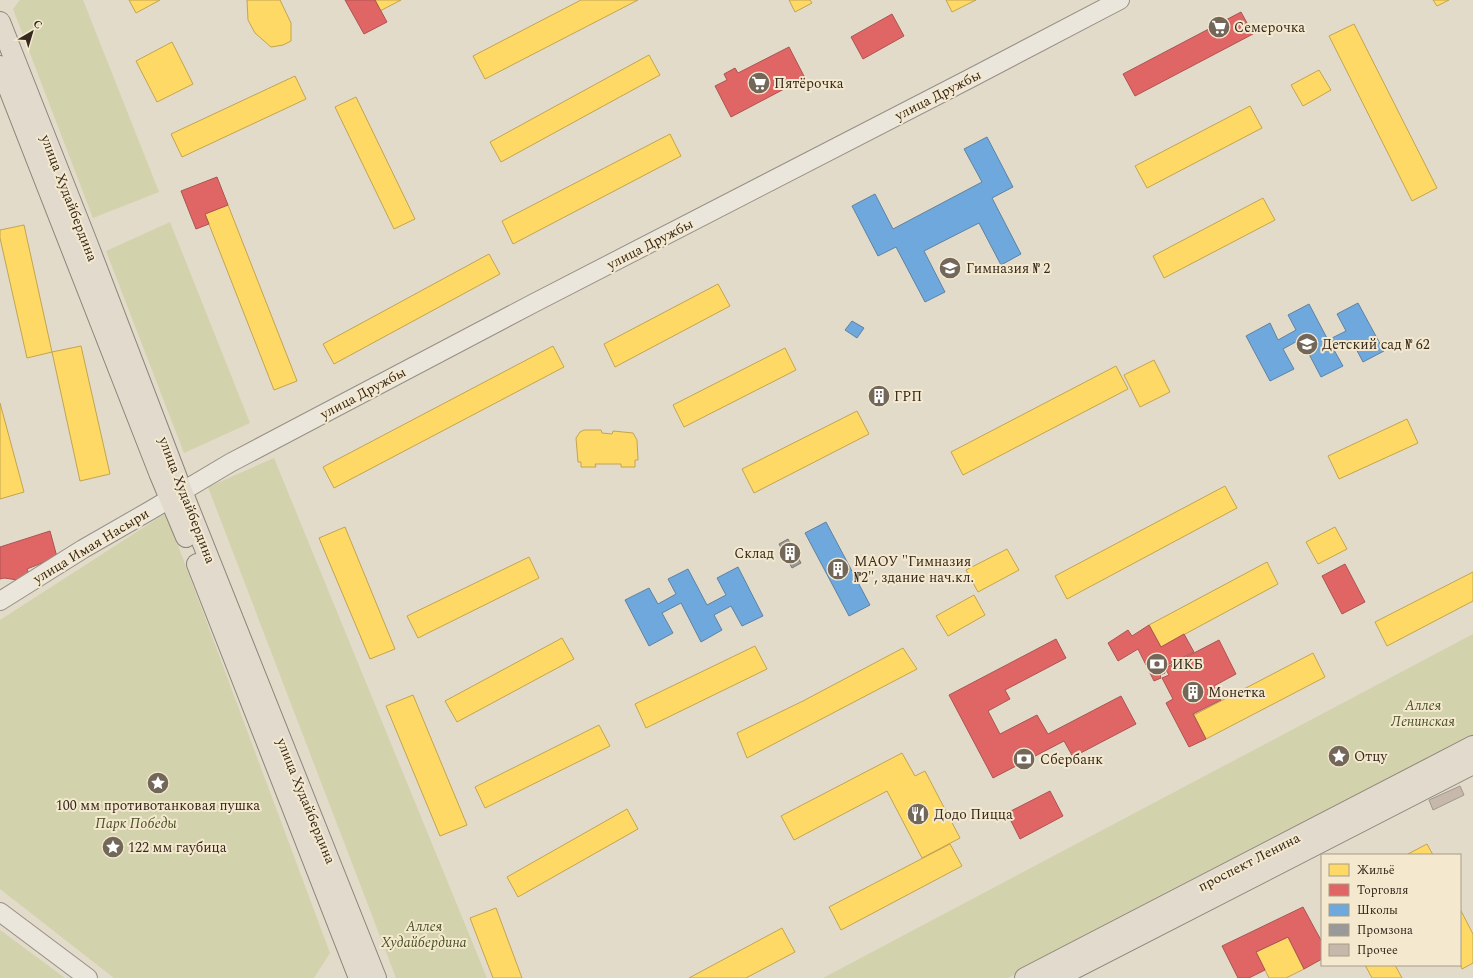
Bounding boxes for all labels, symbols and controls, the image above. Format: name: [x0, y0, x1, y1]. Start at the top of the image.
north arrow: [12, 12, 52, 52]
supermarket icon: Семерочка: [1206, 14, 1232, 40]
text: С: [30, 15, 46, 34]
place label: Семерочка: [1234, 17, 1305, 38]
street label: улица Дружбы: [890, 64, 985, 126]
supermarket icon: Пятёрочка: [746, 70, 772, 96]
place label: Пятёрочка: [774, 73, 844, 94]
street label: улица Худайбердина: [35, 131, 103, 265]
street label: улица Дружбы: [602, 213, 697, 275]
school or university icon: Гимназия № 2: [937, 255, 963, 281]
place label: Гимназия № 2: [966, 258, 1050, 279]
school or university icon: Детский сад № 62: [1294, 331, 1320, 357]
place label: Детский сад № 62: [1322, 334, 1430, 355]
street label: улица Дружбы: [315, 362, 410, 425]
building icon: ГРП: [866, 383, 892, 409]
place label: ГРП: [894, 386, 922, 407]
street label: улица Худайбердина: [153, 433, 221, 567]
street label: улица Имая Насыри: [28, 503, 153, 590]
building icon: Склад: [777, 540, 803, 566]
place label: Склад: [734, 543, 774, 564]
place label: МАОУ "Гимназия №2", здание нач.кл.: [854, 551, 974, 588]
building icon: МАОУ "Гимназия №2", здание нач.кл.: [825, 556, 851, 582]
bank icon: ИКБ: [1144, 651, 1170, 677]
place label: ИКБ: [1172, 654, 1203, 675]
building icon: Монетка: [1180, 679, 1206, 705]
place label: Монетка: [1208, 682, 1266, 703]
park label: Аллея Ленинская: [1390, 695, 1455, 732]
street label: улица Худайбердина: [271, 734, 341, 867]
place icon: Отцу: [1326, 743, 1352, 769]
bank icon: Сбербанк: [1011, 746, 1037, 772]
place label: Отцу: [1354, 746, 1388, 767]
place label: Сбербанк: [1040, 749, 1103, 770]
place icon: 100 мм противотанковая пушка: [145, 770, 171, 796]
place label: 100 мм противотанковая пушка: [56, 795, 260, 816]
restaurant icon: Додо Пицца: [905, 801, 931, 827]
place label: Додо Пицца: [934, 804, 1013, 825]
park label: Парк Победы: [95, 813, 177, 834]
street label: проспект Ленина: [1194, 827, 1304, 897]
place icon: 122 мм гаубица: [100, 834, 126, 860]
place label: 122 мм гаубица: [128, 837, 227, 858]
legend: [1321, 854, 1461, 966]
text: Жильё: [1357, 861, 1395, 880]
text: Торговля: [1357, 881, 1408, 900]
text: Школы: [1357, 901, 1398, 920]
park label: Аллея Худайбердина: [380, 916, 467, 953]
text: Промзона: [1357, 921, 1413, 940]
text: Прочее: [1357, 941, 1398, 960]

